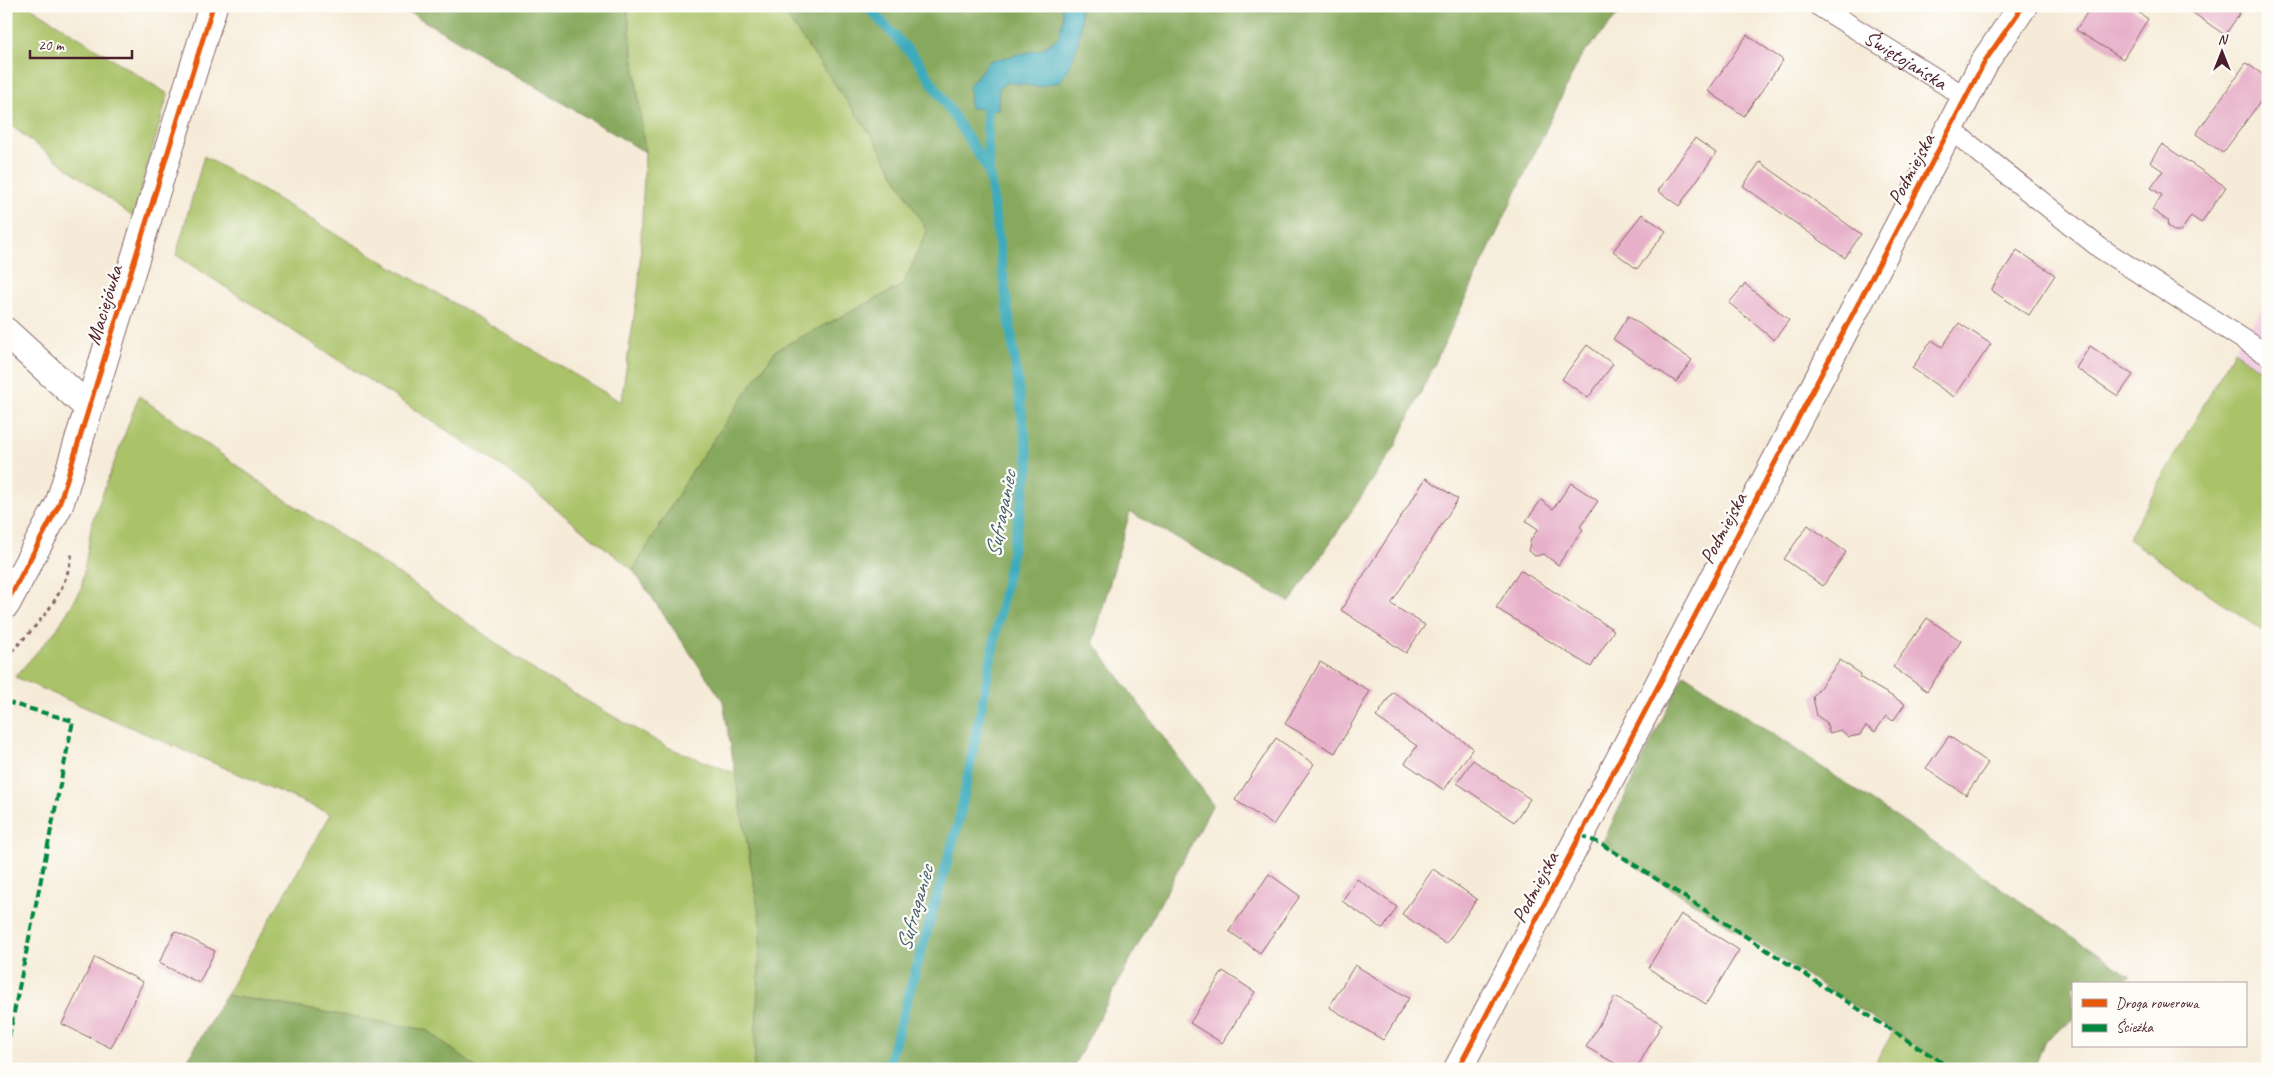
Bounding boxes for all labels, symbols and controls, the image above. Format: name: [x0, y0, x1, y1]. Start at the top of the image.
street label: Świętojańska: [1859, 24, 1953, 96]
scale bar: [30, 28, 132, 60]
north arrow: [2196, 28, 2246, 78]
text: N: [2218, 31, 2229, 48]
text: 20 m: [38, 36, 65, 55]
street label: Podmiejska: [1882, 127, 1941, 209]
street label: Maciejówka: [80, 260, 129, 348]
water label: Sufraganiec: [979, 465, 1024, 560]
street label: Podmiejska: [1694, 486, 1753, 568]
street label: Podmiejska: [1506, 845, 1565, 927]
water label: Sufraganiec: [889, 859, 941, 954]
legend: [2072, 982, 2246, 1048]
text: Droga rowerowa: [2116, 994, 2200, 1013]
text: Ścieżka: [2116, 1018, 2154, 1037]

